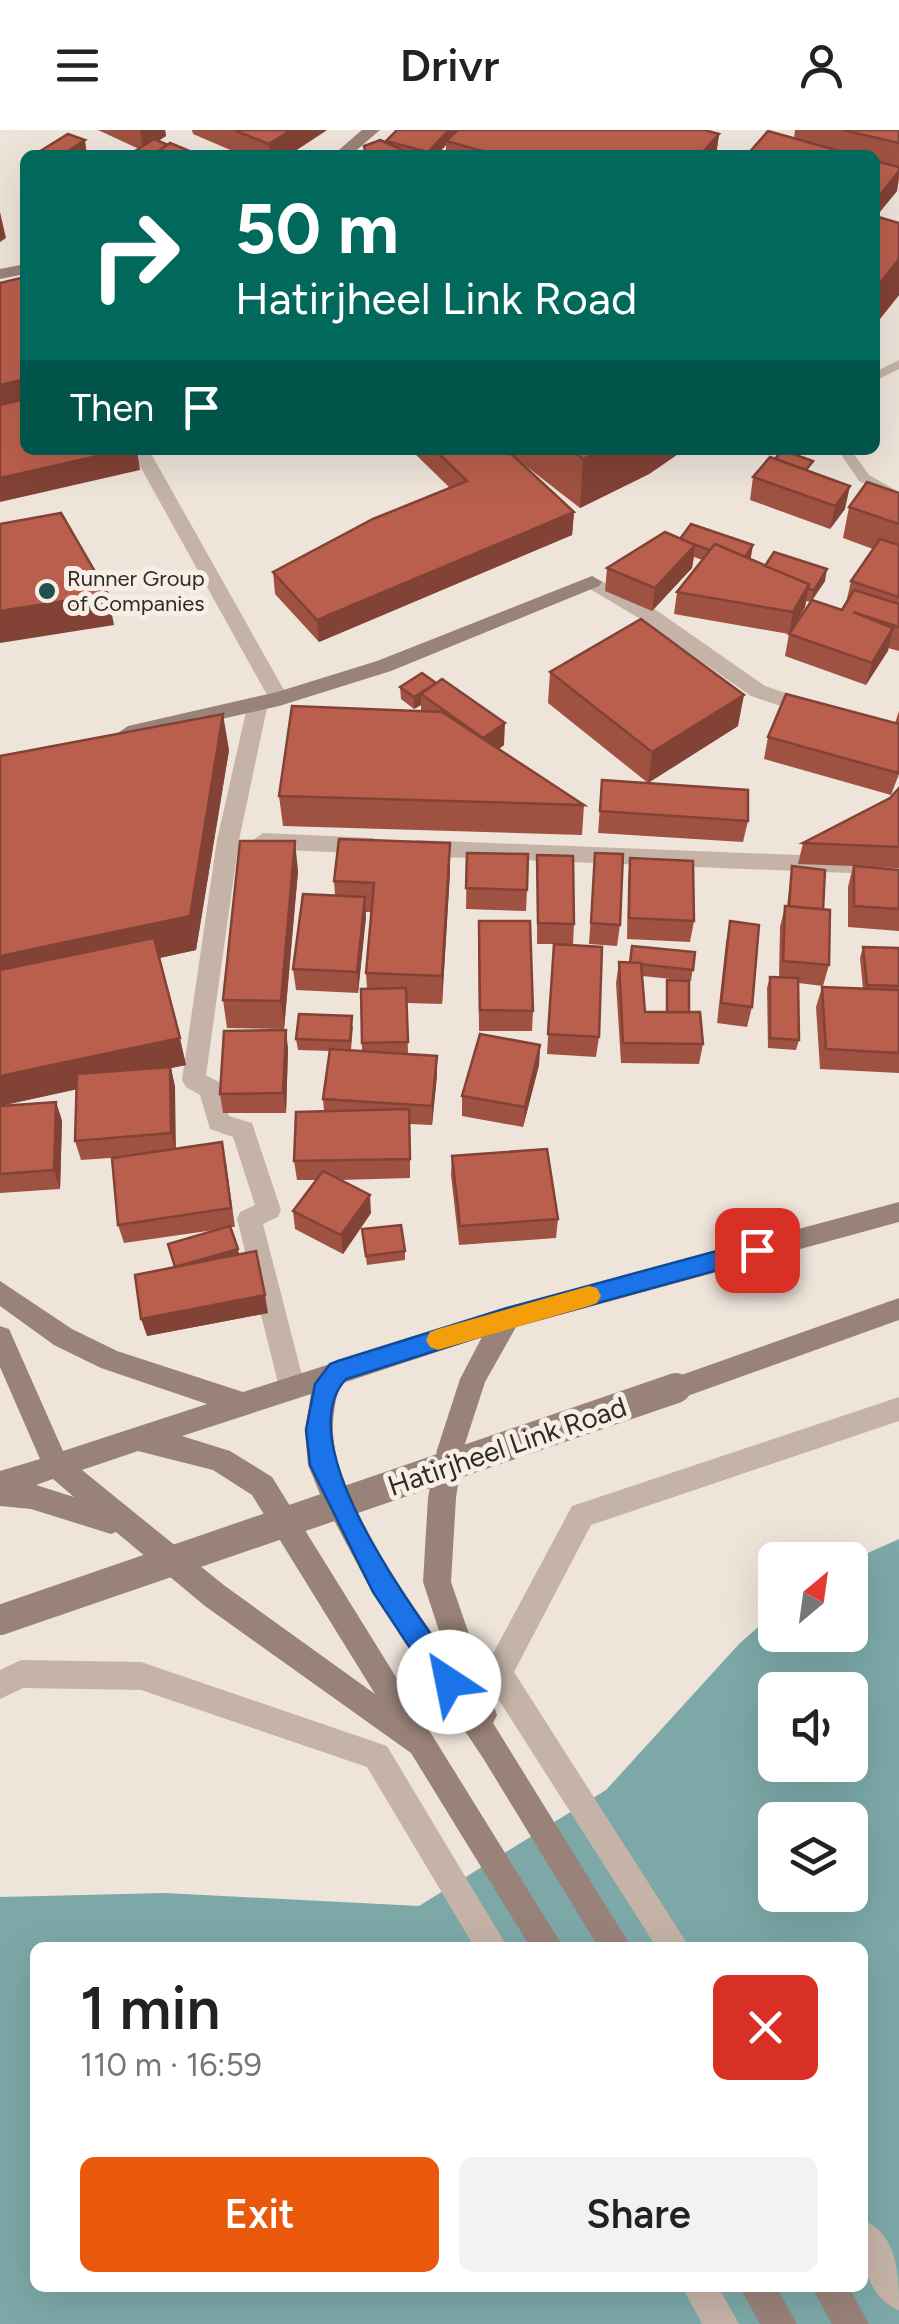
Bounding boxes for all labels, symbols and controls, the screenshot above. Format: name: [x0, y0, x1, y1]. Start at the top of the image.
icon: menu: [50, 38, 105, 93]
text: Drivr: [400, 38, 499, 92]
icon: person: [794, 38, 849, 93]
text: 50 m: [235, 186, 399, 271]
icon: right: [70, 190, 200, 320]
text: Hatirjheel Link Road: [235, 271, 637, 325]
icon: arrive: [174, 380, 229, 435]
text: Then: [70, 385, 154, 431]
place label: Runner Group of Companies: [67, 565, 205, 617]
marker: Runner Group of Companies: [36, 580, 58, 602]
pin: [715, 1208, 800, 1293]
icon: arrive: [730, 1223, 785, 1278]
street label: Hatirjheel Link Road: [383, 1389, 631, 1503]
north arrow: [758, 1542, 868, 1652]
map controls: [758, 1542, 868, 1912]
position arrow: [397, 1630, 501, 1734]
button: sound: [758, 1672, 868, 1782]
button: layers: [758, 1802, 868, 1912]
text: 1 min: [80, 1972, 220, 2044]
button: close: [713, 1975, 818, 2080]
text: 110 m · 16:59: [80, 2046, 262, 2084]
button: Exit: [80, 2157, 439, 2272]
button: Share: [459, 2157, 818, 2272]

